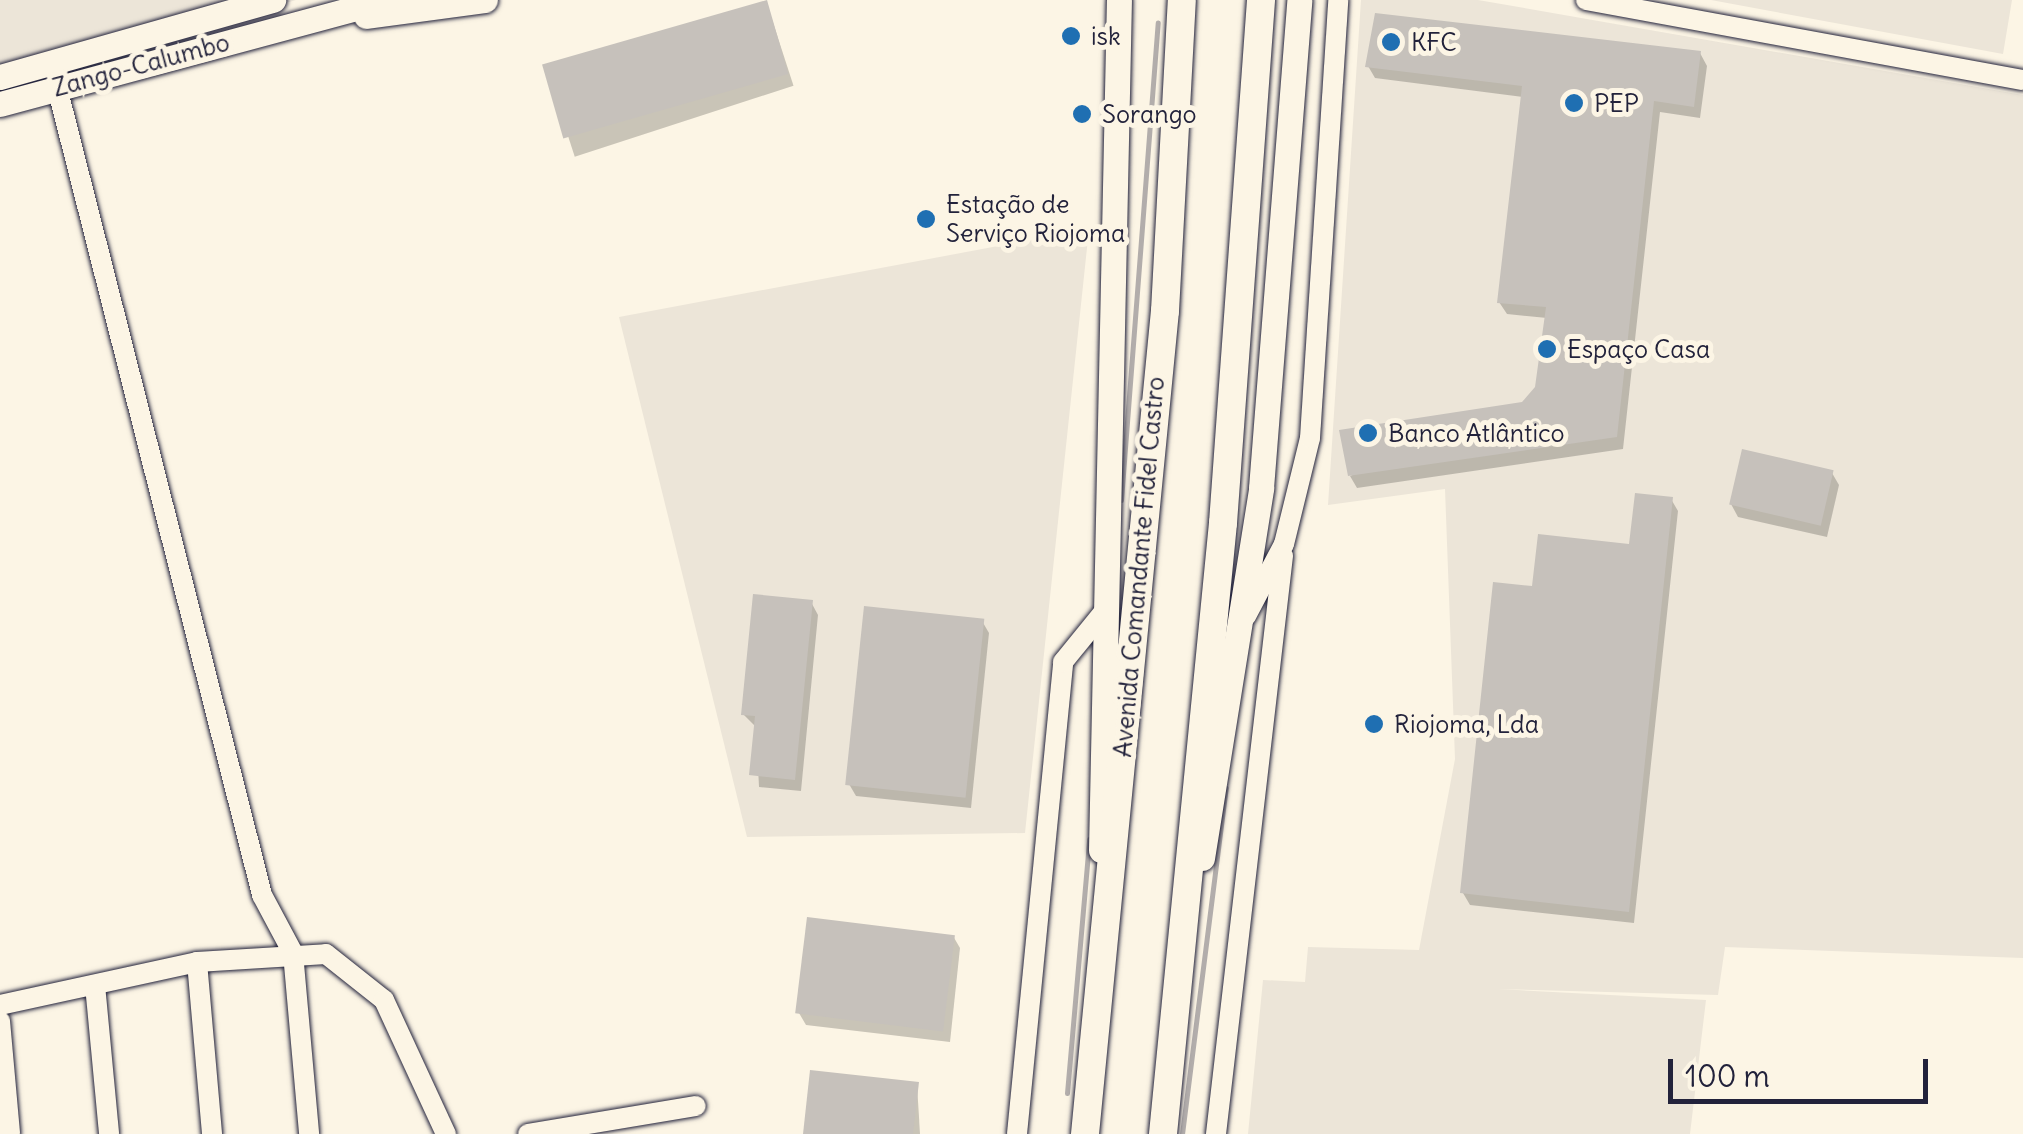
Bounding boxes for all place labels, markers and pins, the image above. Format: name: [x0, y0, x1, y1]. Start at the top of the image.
place label: isk: [1091, 21, 1121, 51]
marker: isk: [1060, 25, 1082, 47]
place label: KFC: [1411, 27, 1457, 57]
marker: KFC: [1380, 31, 1402, 53]
place label: PEP: [1594, 88, 1639, 118]
marker: PEP: [1563, 92, 1585, 114]
place label: Sorango: [1102, 99, 1197, 129]
marker: Sorango: [1071, 103, 1093, 125]
place label: Estação de Serviço Riojoma: [946, 190, 1125, 249]
marker: Estação de Serviço Riojoma: [915, 208, 937, 230]
place label: Espaço Casa: [1567, 334, 1710, 364]
marker: Espaço Casa: [1536, 338, 1558, 360]
place label: Banco Atlântico: [1388, 418, 1565, 448]
marker: Banco Atlântico: [1357, 422, 1379, 444]
place label: Riojoma, Lda: [1394, 709, 1539, 739]
marker: Riojoma, Lda: [1363, 713, 1385, 735]

